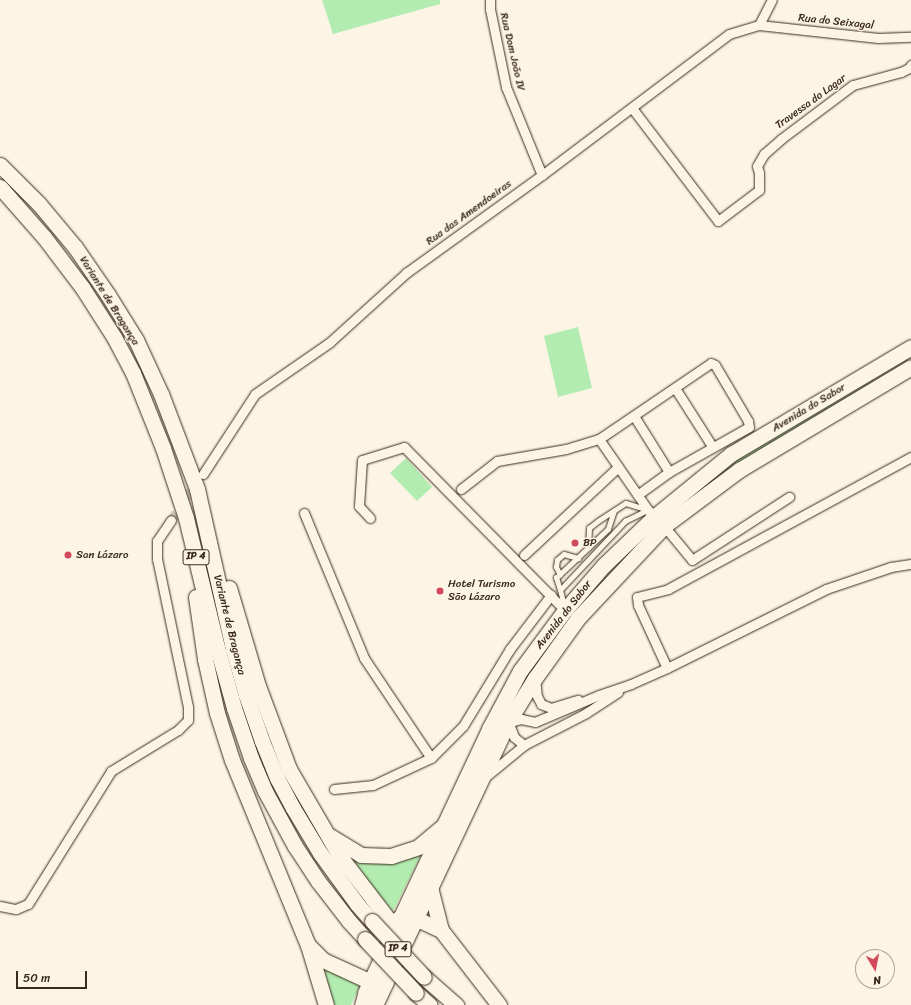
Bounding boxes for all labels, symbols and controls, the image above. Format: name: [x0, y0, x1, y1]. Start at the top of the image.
street label: Rua do Seixagal: [797, 11, 875, 33]
street label: Rua Dom João IV: [497, 12, 527, 92]
street label: Travessa do Lagar: [773, 72, 849, 132]
street label: Rua das Amendoeiras: [424, 178, 514, 248]
street label: Variante de Bragança: [76, 254, 142, 348]
street label: Avenida do Sabor: [770, 381, 848, 435]
place label: BP: [583, 536, 596, 550]
marker: BP: [570, 538, 580, 548]
place label: San Lázaro: [76, 548, 129, 562]
road number: IP 4: [182, 549, 210, 565]
marker: San Lázaro: [63, 550, 73, 560]
street label: Variante de Bragança: [210, 574, 248, 676]
place label: Hotel Turismo São Lázaro: [448, 578, 515, 604]
street label: Avenida do Sabor: [533, 578, 595, 652]
marker: Hotel Turismo São Lázaro: [435, 586, 445, 596]
road number: IP 4: [384, 941, 412, 957]
north arrow: [855, 949, 895, 989]
scale bar: [18, 963, 89, 989]
text: 50 m: [23, 967, 50, 989]
text: N: [872, 970, 882, 990]

